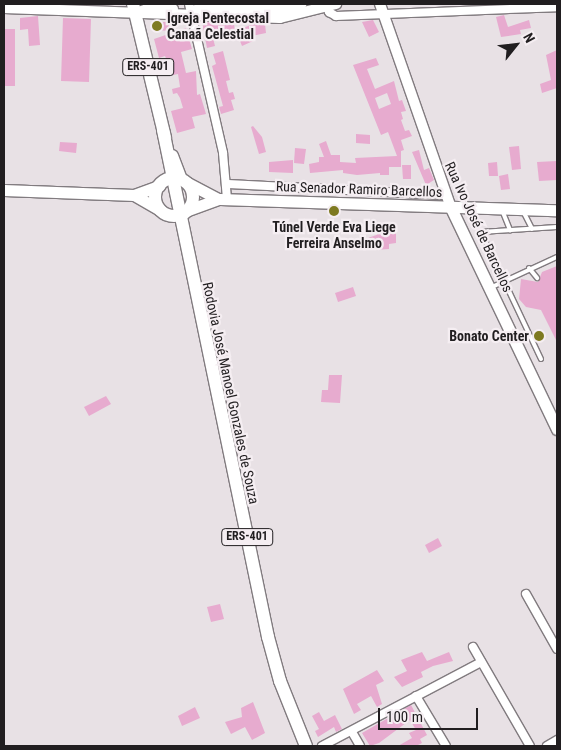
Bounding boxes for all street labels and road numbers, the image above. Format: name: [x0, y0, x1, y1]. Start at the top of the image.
road number: ERS-401: [122, 58, 174, 76]
street label: Rua Ivo José de Barcellos: [441, 159, 517, 295]
street label: Rua Senador Ramiro Barcellos: [276, 178, 442, 200]
street label: Rodovia José Manoel Gonzales de Souza: [199, 281, 263, 505]
road number: ERS-401: [221, 528, 273, 546]

